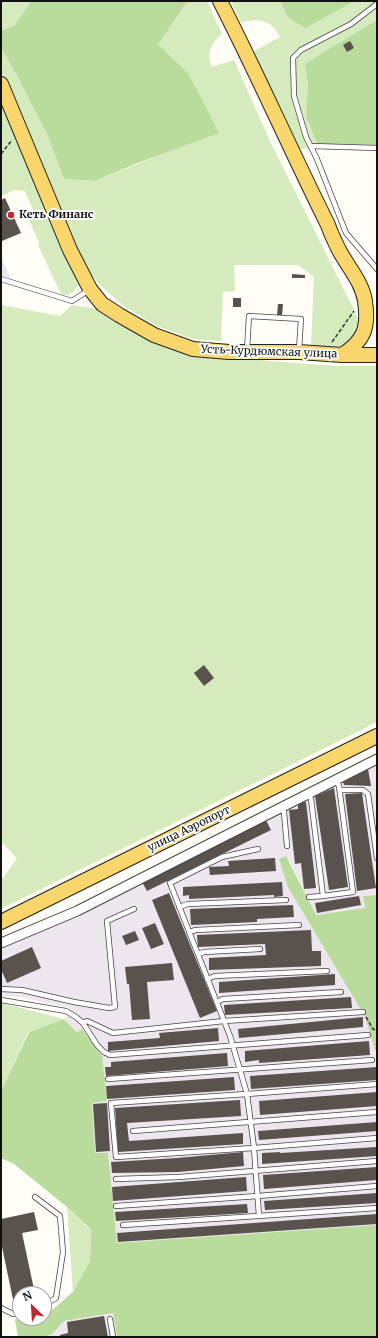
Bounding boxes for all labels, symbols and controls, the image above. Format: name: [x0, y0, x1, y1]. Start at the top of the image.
place label: Кеть Финанс: [19, 208, 93, 222]
marker: Кеть Финанс: [6, 210, 16, 220]
street label: Усть-Курдюмская улица: [201, 343, 337, 361]
street label: улица Аэропорт: [146, 803, 232, 855]
north arrow: [12, 1286, 52, 1326]
text: N: [20, 1288, 34, 1304]

